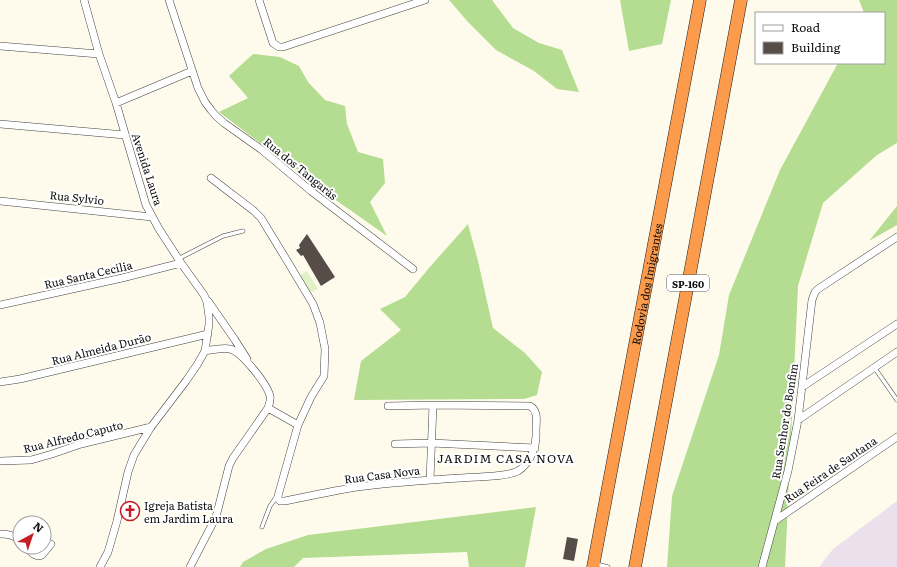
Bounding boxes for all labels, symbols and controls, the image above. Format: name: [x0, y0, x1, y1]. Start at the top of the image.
legend: [755, 12, 885, 64]
text: Road: [791, 18, 821, 36]
text: Building: [791, 38, 841, 56]
street label: Avenida Laura: [129, 131, 167, 207]
street label: Rua dos Tangarás: [261, 133, 341, 203]
street label: Rua Sylvio: [49, 186, 105, 208]
street label: Rodovia dos Imigrantes: [627, 222, 666, 346]
street label: Rua Santa Cecília: [42, 256, 134, 292]
road number: SP-160: [667, 275, 709, 291]
street label: Rua Almeida Durão: [50, 328, 152, 368]
street label: Rua Senhor do Bonfim: [767, 362, 801, 480]
street label: Rua Alfredo Caputo: [21, 416, 125, 456]
street label: Rua Feira de Santana: [780, 432, 880, 506]
district label: JARDIM CASA NOVA: [437, 449, 575, 467]
street label: Rua Casa Nova: [343, 461, 421, 487]
place label: Igreja Batista em Jardim Laura: [144, 497, 233, 526]
church icon: Igreja Batista em Jardim Laura: [119, 500, 141, 522]
north arrow: [12, 515, 52, 555]
text: N: [30, 517, 48, 536]

